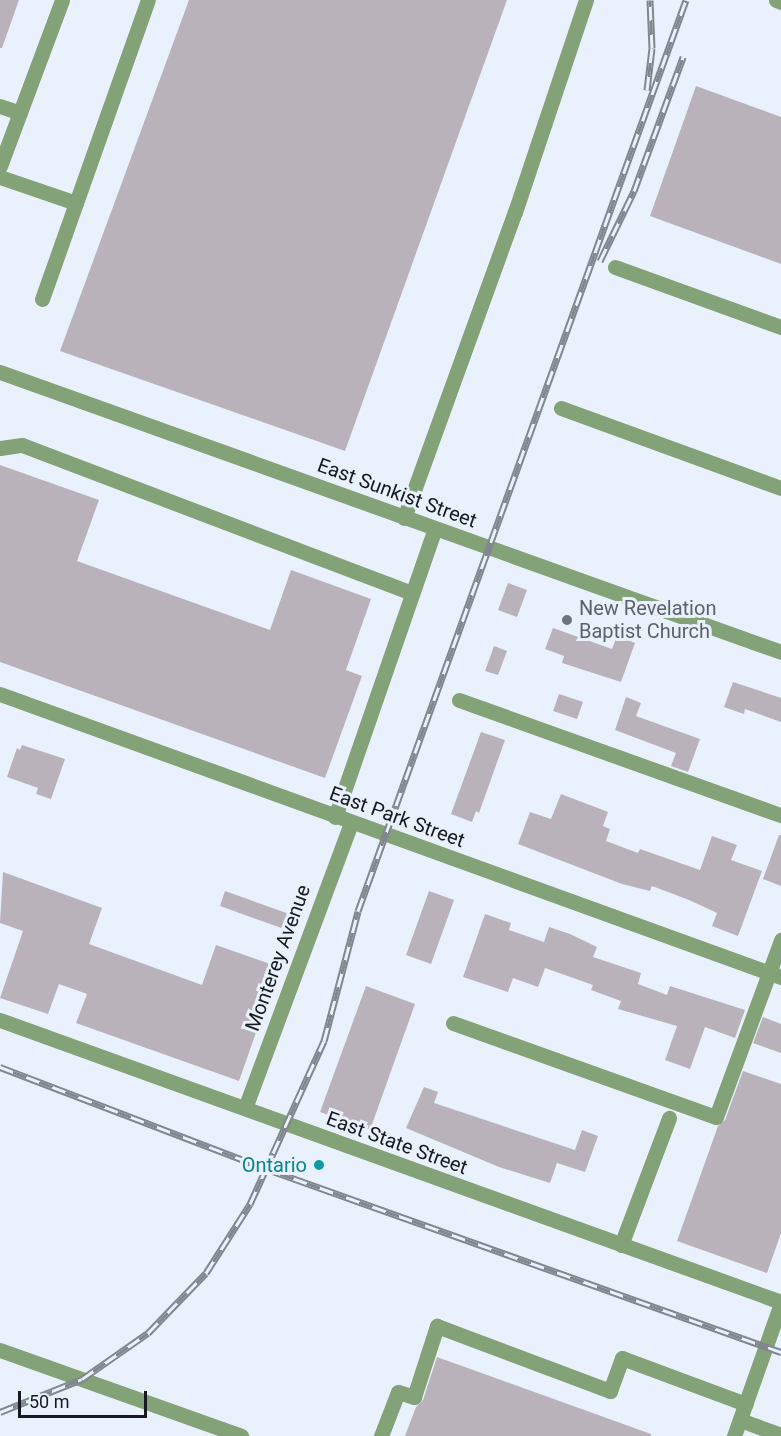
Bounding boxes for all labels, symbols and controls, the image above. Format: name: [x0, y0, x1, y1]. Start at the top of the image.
street label: East Sunkist Street: [314, 453, 480, 533]
place label: New Revelation Baptist Church: [579, 596, 716, 643]
marker: New Revelation Baptist Church: [560, 613, 574, 627]
street label: East Park Street: [326, 781, 468, 853]
street label: Monterey Avenue: [240, 882, 316, 1034]
street label: East State Street: [323, 1106, 471, 1180]
place label: Ontario: [242, 1153, 307, 1177]
marker: Ontario: [312, 1158, 326, 1172]
scale bar: [21, 1379, 150, 1417]
text: 50 m: [29, 1391, 69, 1412]

